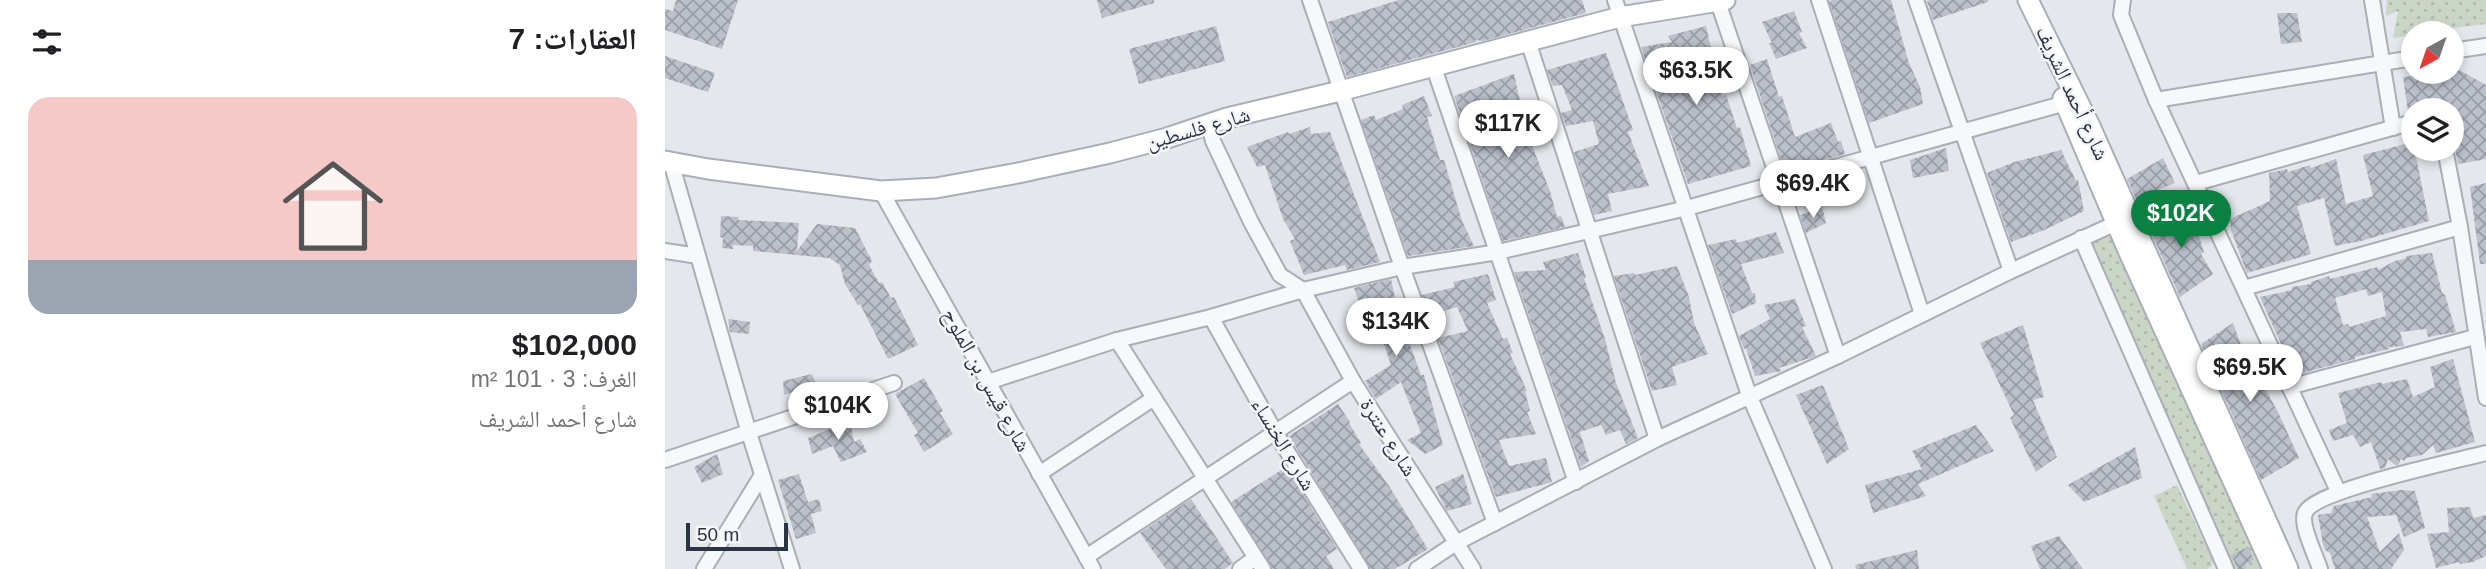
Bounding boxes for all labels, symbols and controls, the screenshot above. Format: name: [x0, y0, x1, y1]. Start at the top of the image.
north arrow: [2401, 21, 2464, 84]
map controls: [2401, 21, 2464, 161]
text: العقارات: 7: [509, 22, 637, 55]
street label: شارع أحمد الشريف: [2030, 22, 2115, 164]
icon: filters: [28, 23, 66, 61]
pin: $63.5K: [1639, 48, 1753, 107]
text: $63.5K: [1659, 57, 1733, 83]
button: layers: [2401, 98, 2464, 161]
pin: $117K: [1459, 100, 1557, 160]
street label: شارع فلسطين: [1144, 102, 1253, 156]
text: $117K: [1475, 110, 1541, 136]
icon: home: [270, 143, 396, 269]
pin: $69.4K: [1756, 160, 1870, 220]
text: $69.4K: [1776, 170, 1850, 196]
pin: $102K: [2132, 190, 2230, 250]
text: $102K: [2147, 200, 2215, 226]
pin: $134K: [1347, 298, 1445, 358]
street label: شارع قيس بن الملوح: [936, 305, 1036, 456]
text: $134K: [1362, 308, 1430, 334]
text: $102,000: [512, 328, 637, 361]
pin: $69.5K: [2193, 344, 2307, 404]
text: $69.5K: [2213, 354, 2287, 380]
text: الغرف: 3 · 101 m²: [471, 366, 637, 392]
pin: $104K: [789, 382, 887, 442]
text: $104K: [804, 392, 872, 418]
street label: شارع الخنساء: [1246, 394, 1321, 495]
street label: شارع عنترة: [1354, 394, 1422, 481]
text: شارع أحمد الشريف: [478, 406, 637, 432]
scale bar: [686, 520, 787, 552]
text: 50 m: [697, 524, 739, 545]

